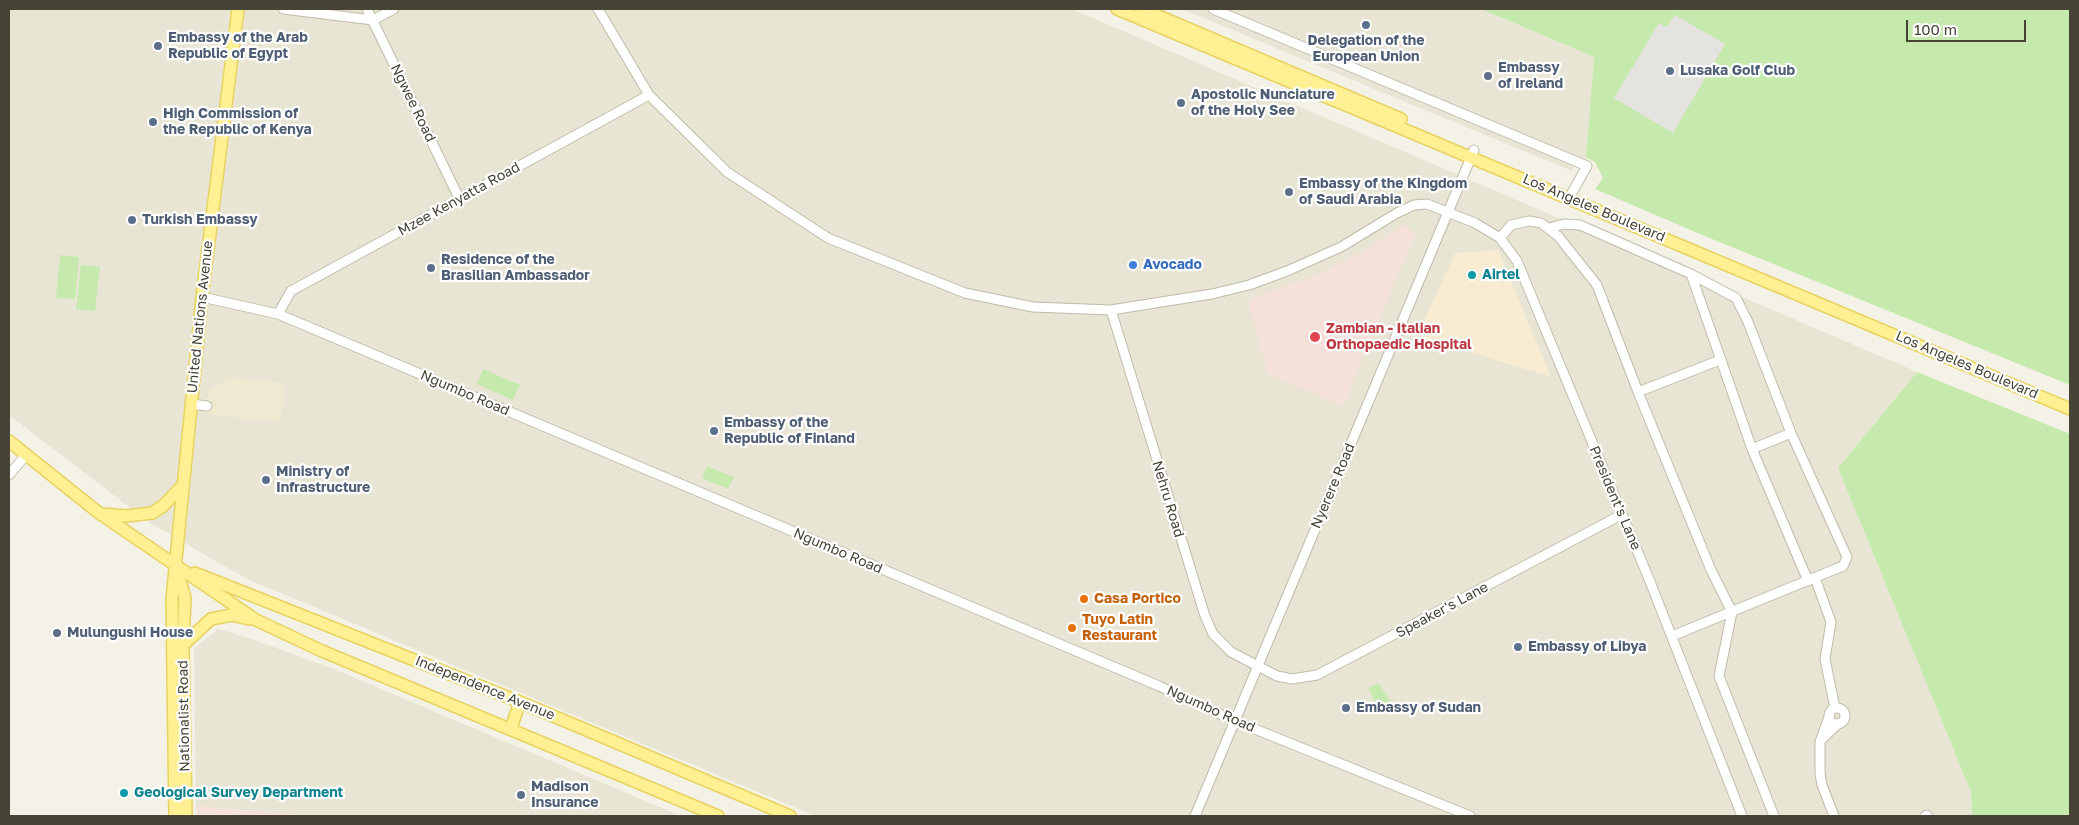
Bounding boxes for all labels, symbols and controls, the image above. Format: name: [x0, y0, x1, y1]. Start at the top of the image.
scale bar: [1909, 10, 2029, 42]
marker: Delegation of the European Union: [1360, 19, 1372, 31]
text: 100 m: [1914, 20, 1957, 38]
place label: Embassy of the Arab Republic of Egypt: [168, 30, 308, 62]
place label: Delegation of the European Union: [1308, 33, 1424, 65]
marker: Embassy of the Arab Republic of Egypt: [152, 40, 164, 52]
place label: Embassy of Ireland: [1498, 60, 1563, 92]
street label: Ngwee Road: [387, 61, 439, 145]
place label: Lusaka Golf Club: [1680, 63, 1795, 79]
marker: Lusaka Golf Club: [1664, 65, 1676, 77]
marker: Embassy of Ireland: [1482, 70, 1494, 82]
place label: Apostolic Nunciature of the Holy See: [1191, 87, 1335, 120]
marker: Apostolic Nunciature of the Holy See: [1175, 97, 1187, 109]
place label: High Commission of the Republic of Kenya: [163, 106, 312, 138]
marker: High Commission of the Republic of Kenya: [147, 116, 159, 128]
street label: Mzee Kenyatta Road: [395, 159, 523, 239]
street label: Los Angeles Boulevard: [1520, 170, 1668, 246]
place label: Embassy of the Kingdom of Saudi Arabia: [1299, 176, 1467, 208]
marker: Embassy of the Kingdom of Saudi Arabia: [1283, 186, 1295, 198]
place label: Turkish Embassy: [142, 212, 258, 228]
marker: Turkish Embassy: [126, 214, 138, 226]
street label: United Nations Avenue: [184, 240, 216, 394]
place label: Residence of the Brasilian Ambassador: [441, 252, 590, 284]
place label: Avocado: [1143, 257, 1202, 273]
marker: Avocado: [1127, 259, 1139, 271]
marker: Residence of the Brasilian Ambassador: [425, 262, 437, 274]
place label: Airtel: [1482, 267, 1520, 283]
marker: Airtel: [1466, 269, 1478, 281]
place label: Zambian - Italian Orthopaedic Hospital: [1326, 321, 1472, 354]
street label: Los Angeles Boulevard: [1893, 327, 2041, 403]
marker: Zambian - Italian Orthopaedic Hospital: [1308, 330, 1322, 344]
street label: Ngumbo Road: [418, 367, 512, 419]
place label: Embassy of the Republic of Finland: [724, 415, 855, 448]
marker: Embassy of the Republic of Finland: [708, 425, 720, 437]
street label: Nyerere Road: [1307, 441, 1359, 531]
street label: President's Lane: [1585, 443, 1645, 553]
street label: Nehru Road: [1148, 459, 1188, 539]
place label: Ministry of Infrastructure: [276, 464, 370, 497]
marker: Ministry of Infrastructure: [260, 474, 272, 486]
street label: Ngumbo Road: [791, 525, 885, 577]
street label: Speaker's Lane: [1393, 579, 1491, 641]
place label: Casa Portico: [1094, 591, 1181, 607]
marker: Casa Portico: [1078, 593, 1090, 605]
place label: Tuyo Latin Restaurant: [1082, 612, 1157, 644]
marker: Tuyo Latin Restaurant: [1066, 622, 1078, 634]
place label: Mulungushi House: [67, 625, 193, 641]
marker: Mulungushi House: [51, 627, 63, 639]
place label: Embassy of Libya: [1528, 639, 1646, 655]
marker: Embassy of Libya: [1512, 641, 1524, 653]
street label: Independence Avenue: [413, 652, 557, 724]
street label: Nationalist Road: [175, 660, 193, 772]
street label: Ngumbo Road: [1164, 682, 1258, 736]
place label: Embassy of Sudan: [1356, 700, 1481, 716]
marker: Embassy of Sudan: [1340, 702, 1352, 714]
place label: Madison Insurance: [531, 779, 599, 812]
place label: Geological Survey Department: [134, 785, 343, 801]
marker: Geological Survey Department: [118, 787, 130, 799]
marker: Madison Insurance: [515, 789, 527, 801]

